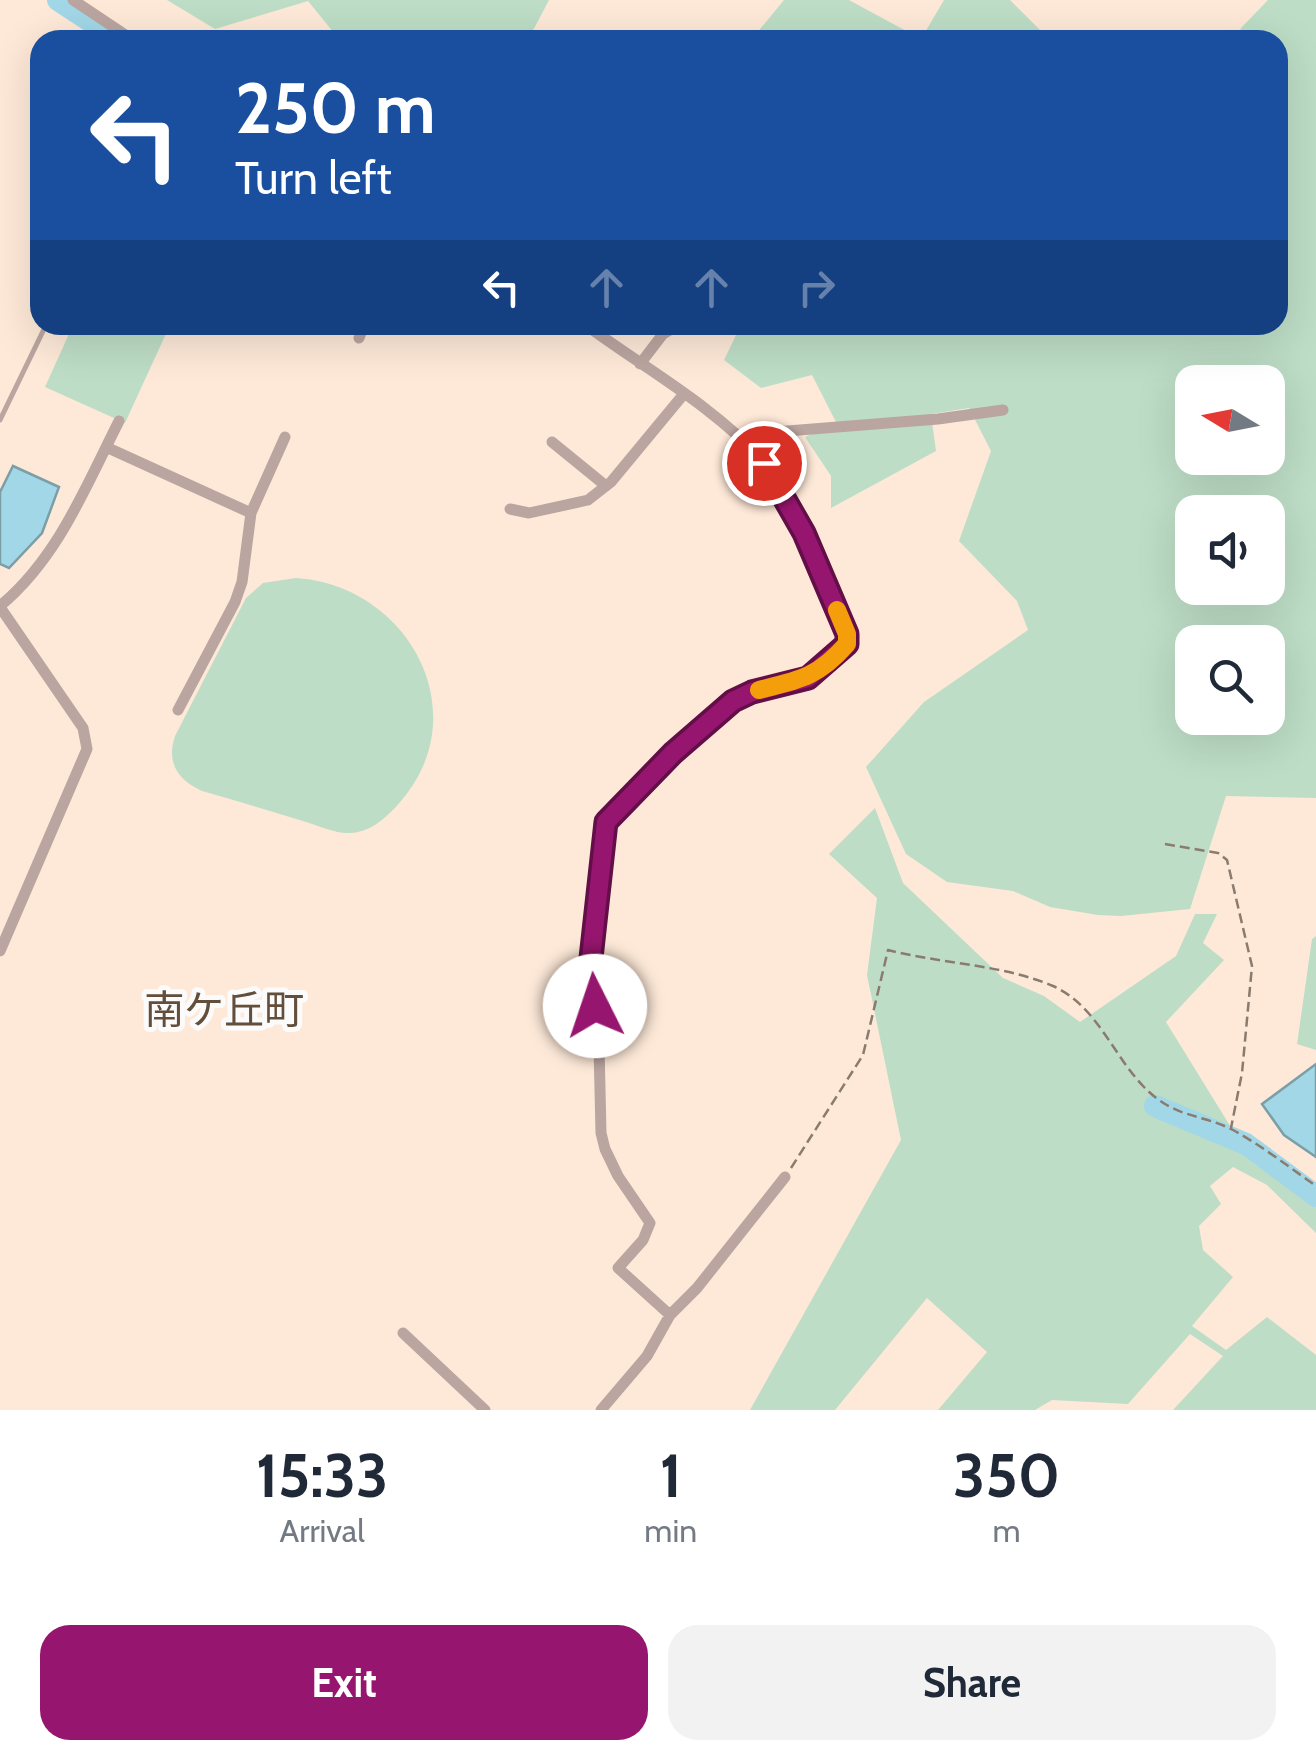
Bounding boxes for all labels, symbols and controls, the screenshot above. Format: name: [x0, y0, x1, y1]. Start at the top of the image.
text: 250 m: [235, 65, 436, 151]
icon: left: [70, 70, 200, 200]
text: Turn left: [235, 151, 392, 205]
icon: left: [474, 260, 529, 315]
icon: ahead: [579, 260, 634, 315]
icon: ahead: [684, 260, 739, 315]
icon: right: [789, 260, 844, 315]
north arrow: [1175, 365, 1285, 475]
map controls: [1175, 365, 1285, 735]
pin: [722, 421, 807, 506]
icon: arrive: [737, 436, 792, 491]
button: sound: [1175, 495, 1285, 605]
button: search: [1175, 625, 1285, 735]
position arrow: [543, 954, 647, 1058]
district label: 南ケ丘町: [144, 985, 304, 1034]
text: 15:33: [256, 1439, 388, 1512]
text: 1: [660, 1439, 682, 1512]
text: 350: [953, 1439, 1060, 1512]
text: Arrival: [280, 1511, 365, 1550]
text: min: [644, 1511, 697, 1550]
text: m: [993, 1511, 1021, 1550]
button: Exit: [40, 1625, 648, 1740]
button: Share: [668, 1625, 1276, 1740]

